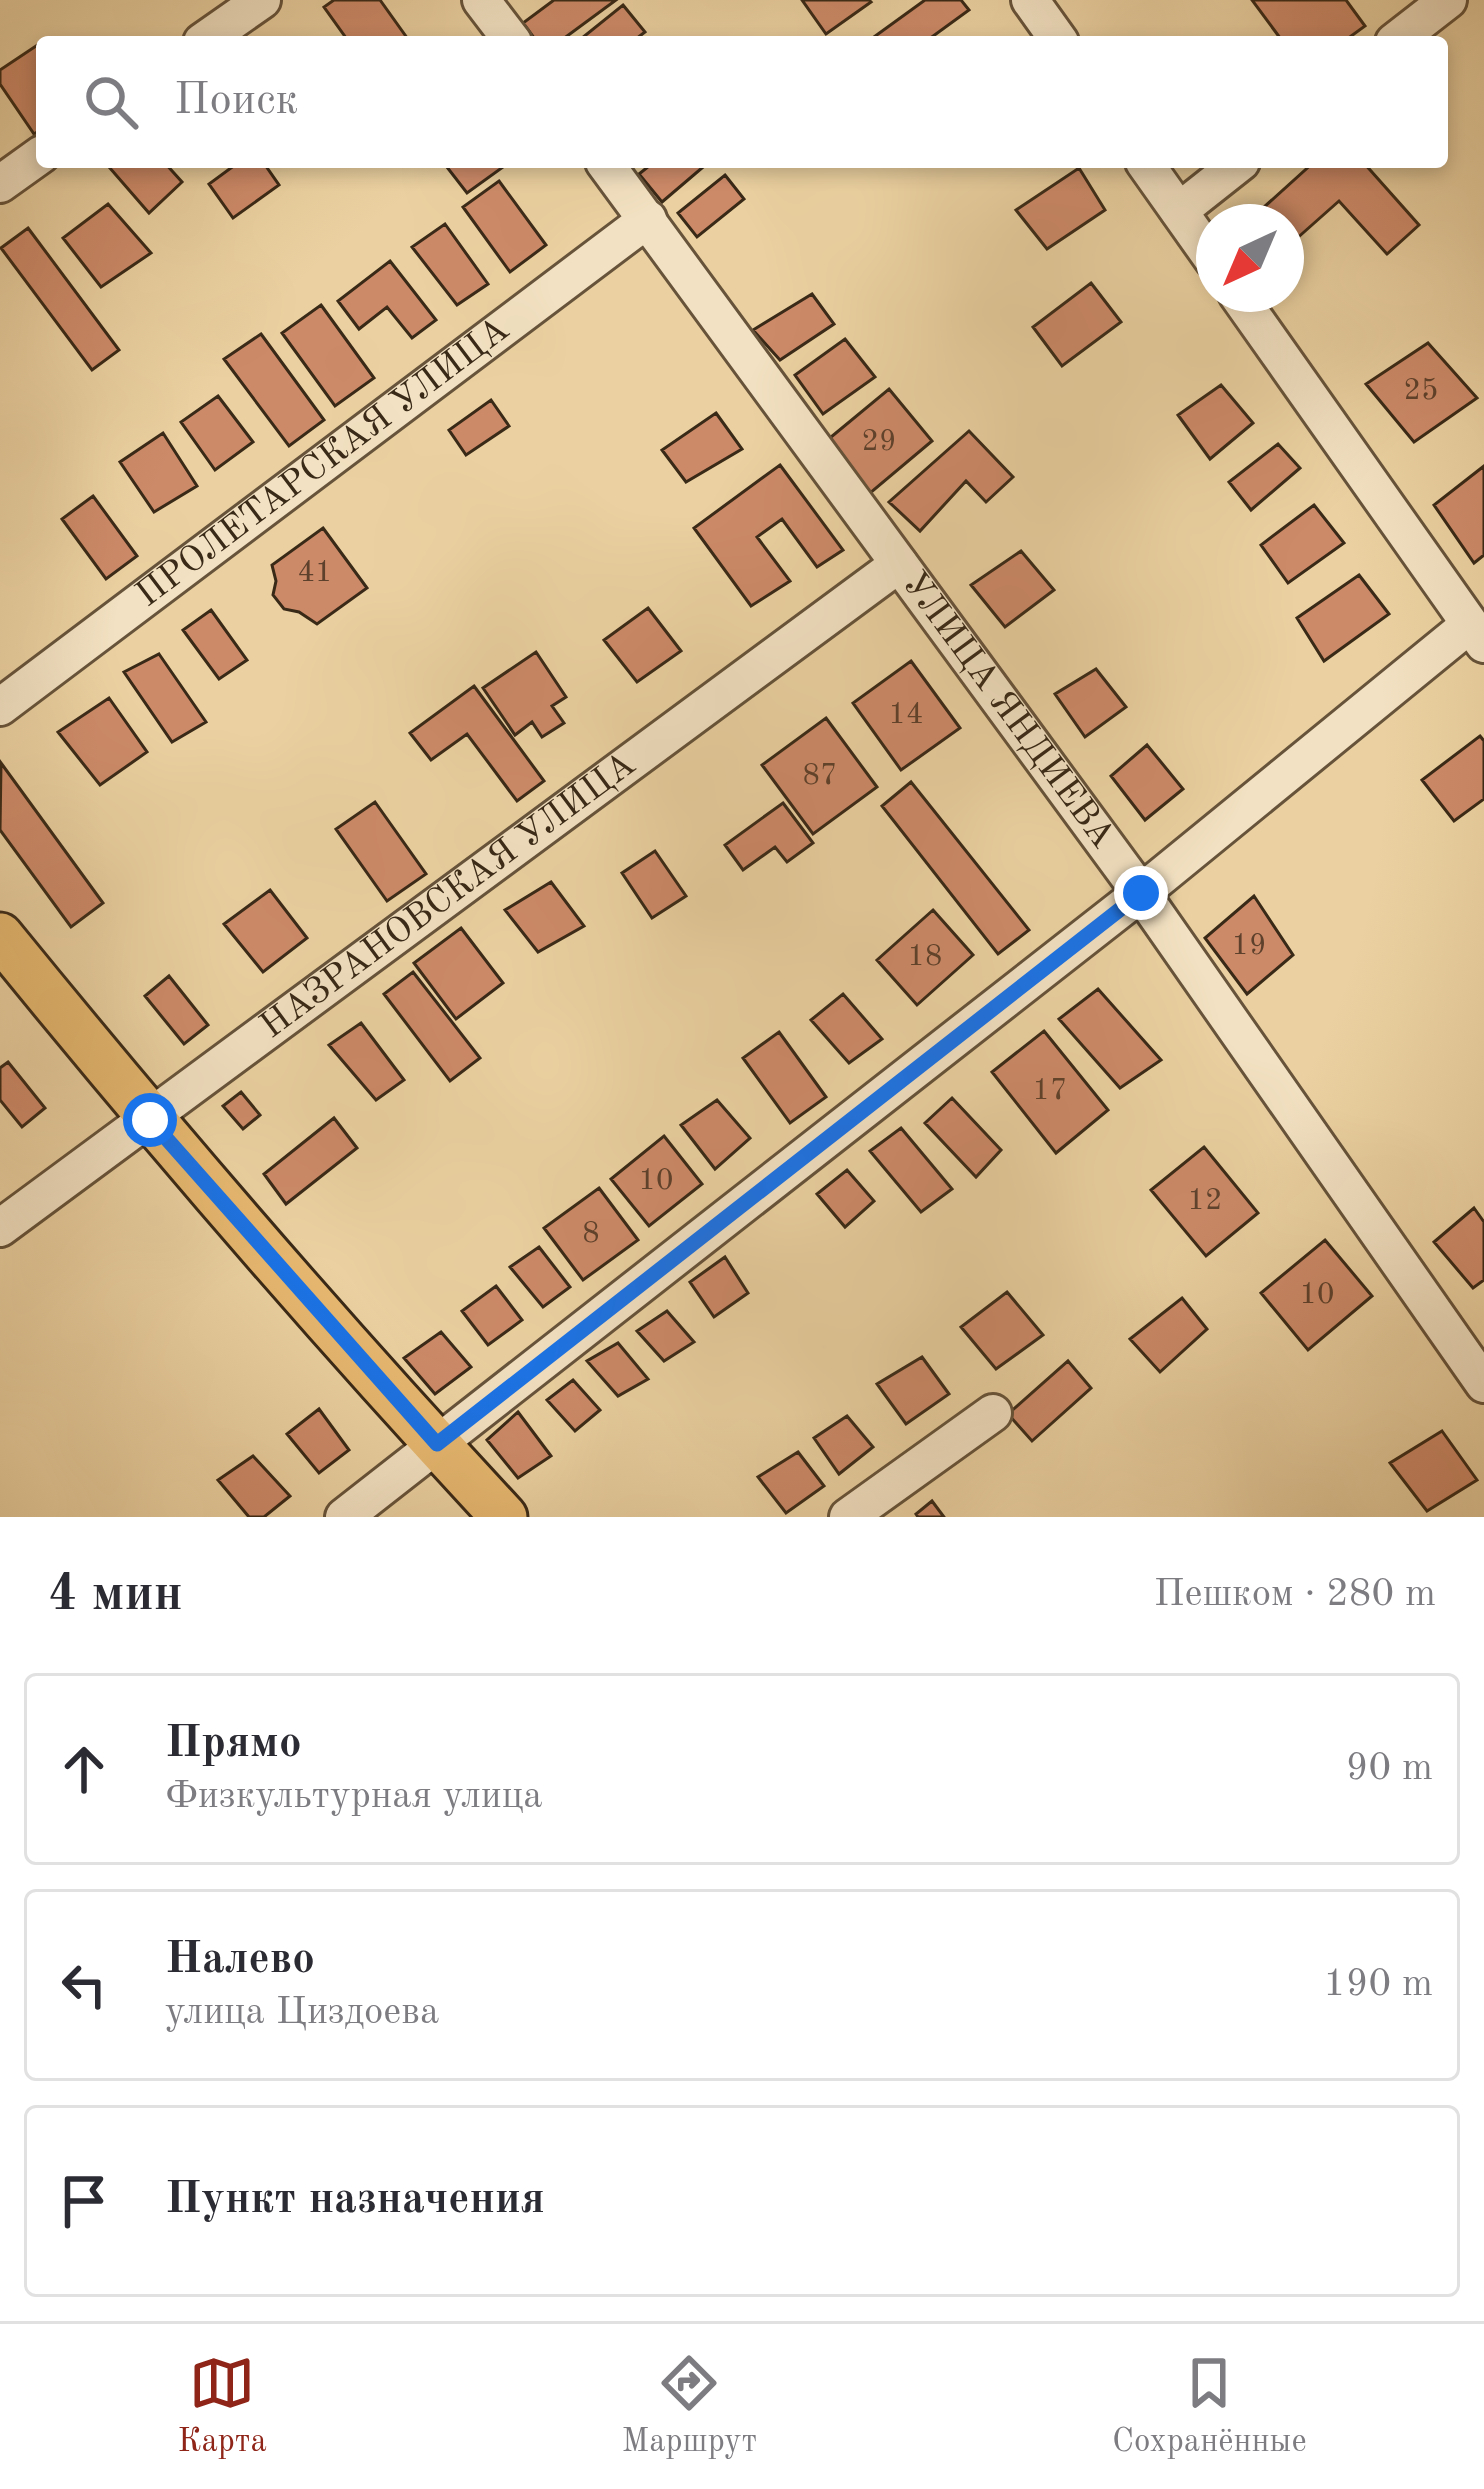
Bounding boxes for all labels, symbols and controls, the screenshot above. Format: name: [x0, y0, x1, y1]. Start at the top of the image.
search box: [36, 36, 1448, 168]
icon: search: [78, 69, 144, 135]
text: Поиск: [174, 79, 298, 124]
north arrow: [1196, 204, 1304, 312]
street label: ПРОЛЕТАРСКАЯ УЛИЦА: [131, 312, 516, 615]
house number: 25: [1404, 376, 1438, 406]
house number: 29: [862, 427, 896, 457]
house number: 41: [298, 558, 332, 588]
street label: УЛИЦА ЯНДИЕВА: [894, 566, 1120, 855]
house number: 14: [889, 700, 923, 730]
street label: НАЗРАНОВСКАЯ УЛИЦА: [255, 747, 643, 1046]
house number: 87: [803, 761, 837, 791]
route end: [1114, 866, 1168, 920]
house number: 19: [1232, 931, 1266, 961]
house number: 18: [908, 942, 942, 972]
house number: 17: [1033, 1076, 1067, 1106]
route start: [123, 1093, 177, 1147]
house number: 10: [639, 1166, 673, 1196]
house number: 12: [1188, 1186, 1222, 1216]
house number: 8: [582, 1219, 600, 1249]
house number: 10: [1300, 1280, 1334, 1310]
text: 4 мин: [48, 1570, 183, 1621]
text: Пешком · 280 m: [1154, 1575, 1436, 1614]
text: Прямо: [165, 1722, 302, 1767]
icon: ahead: [51, 1736, 117, 1802]
text: 90 m: [1346, 1749, 1433, 1788]
text: Физкультурная улица: [165, 1777, 542, 1816]
text: Налево: [165, 1938, 315, 1983]
icon: left: [51, 1952, 117, 2018]
text: 190 m: [1323, 1965, 1433, 2004]
text: улица Циздоева: [165, 1993, 439, 2032]
icon: arrive: [51, 2168, 117, 2234]
text: Пункт назначения: [165, 2178, 545, 2223]
tab: Карта: [177, 2350, 267, 2463]
tab: Маршрут: [622, 2350, 757, 2463]
tab: Сохранённые: [1112, 2350, 1307, 2463]

